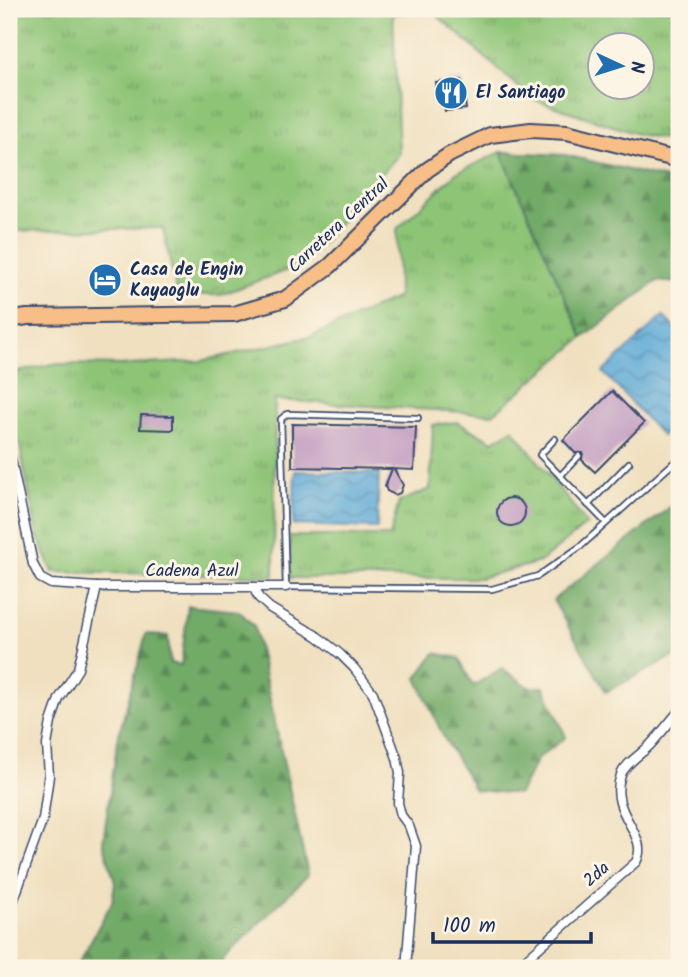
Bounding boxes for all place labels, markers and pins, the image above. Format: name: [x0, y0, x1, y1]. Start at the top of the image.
restaurant icon: El Santiago: [432, 74, 470, 112]
place label: El Santiago: [476, 79, 566, 108]
place label: Casa de Engin Kayaoglu: [130, 256, 243, 306]
hotel icon: Casa de Engin Kayaoglu: [86, 261, 124, 299]

